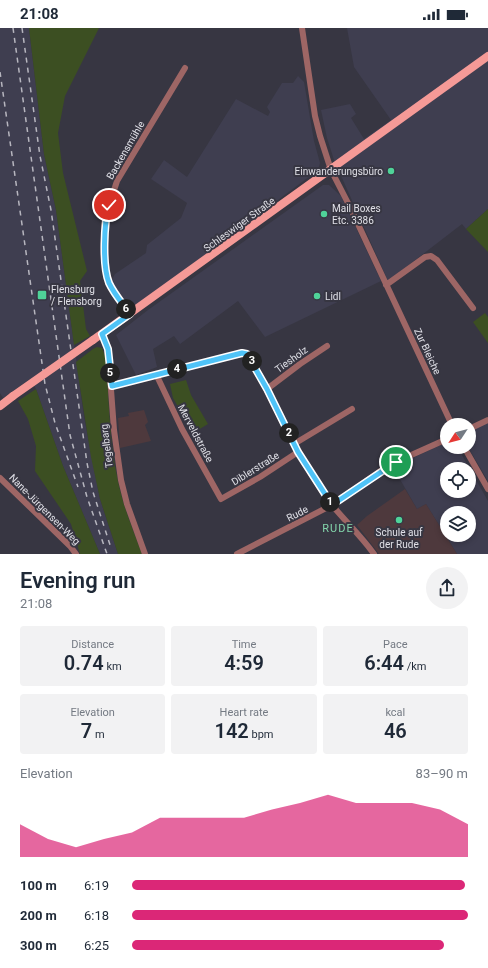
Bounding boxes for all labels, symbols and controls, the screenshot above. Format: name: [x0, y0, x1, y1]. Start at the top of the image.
text: 21:08: [20, 5, 59, 23]
street label: Backensmühle: [104, 119, 147, 181]
place label: Einwanderungsbüro: [295, 166, 383, 177]
marker: Einwanderungsbüro: [386, 166, 396, 176]
pin: [92, 188, 126, 222]
icon: check: [98, 194, 120, 216]
street label: Schleswiger Straße: [202, 195, 277, 254]
place label: Mail Boxes Etc. 3386: [332, 203, 381, 226]
marker: Mail Boxes Etc. 3386: [319, 209, 329, 219]
place label: Flensburg / Flensborg: [51, 284, 102, 307]
marker: Flensburg / Flensborg: [36, 289, 48, 301]
marker: Lidl: [312, 291, 322, 301]
place label: Lidl: [325, 291, 341, 302]
pin: 6: [116, 299, 136, 319]
text: 6: [123, 302, 129, 315]
street label: Zur Bleiche: [412, 326, 443, 376]
street label: Tiesholz: [273, 344, 310, 375]
pin: 3: [242, 351, 262, 371]
text: 3: [249, 354, 255, 367]
pin: 4: [167, 359, 187, 379]
text: 4: [174, 362, 180, 375]
pin: 5: [100, 363, 120, 383]
text: 5: [107, 366, 113, 379]
street label: Merveldstraße: [176, 402, 215, 464]
north arrow: [440, 418, 476, 454]
map controls: [440, 418, 476, 542]
street label: Tegelbarg: [98, 423, 115, 468]
pin: 2: [279, 423, 299, 443]
text: 2: [286, 426, 292, 439]
pin: [379, 445, 413, 479]
street label: Diblerstraße: [229, 449, 281, 487]
icon: arrive: [385, 451, 407, 473]
button: locate: [440, 462, 476, 498]
street label: Nane-Jürgensen-Weg: [7, 472, 82, 547]
pin: 1: [320, 492, 340, 512]
text: 1: [327, 495, 333, 508]
street label: Rude: [285, 503, 310, 523]
button: layers: [440, 506, 476, 542]
marker: Schule auf der Rude: [394, 515, 404, 525]
district label: RUDE: [322, 522, 354, 535]
place label: Schule auf der Rude: [376, 527, 423, 550]
button: share: [426, 567, 468, 609]
text: Evening run: [20, 568, 136, 593]
text: 21:08: [20, 596, 52, 611]
text: Distance: [71, 638, 114, 651]
text: Time: [232, 638, 256, 651]
text: Pace: [383, 638, 408, 651]
text: 0.74: [64, 651, 104, 675]
text: 4:59: [224, 651, 264, 675]
text: 6:44: [364, 651, 404, 675]
text: km: [104, 660, 122, 673]
text: /km: [404, 660, 426, 673]
text: Elevation: [70, 706, 115, 719]
text: Heart rate: [220, 706, 268, 719]
text: kcal: [385, 706, 405, 719]
text: 7: [81, 719, 92, 743]
text: 142: [214, 719, 249, 743]
text: 46: [384, 719, 407, 743]
text: m: [92, 728, 105, 741]
text: bpm: [249, 728, 274, 741]
text: Elevation: [20, 766, 73, 781]
text: 83–90 m: [416, 766, 468, 781]
text: 100 m: [20, 878, 57, 893]
text: 6:19: [84, 878, 109, 893]
text: 200 m: [20, 908, 57, 923]
text: 6:18: [84, 908, 109, 923]
text: 300 m: [20, 938, 57, 953]
text: 6:25: [84, 938, 109, 953]

